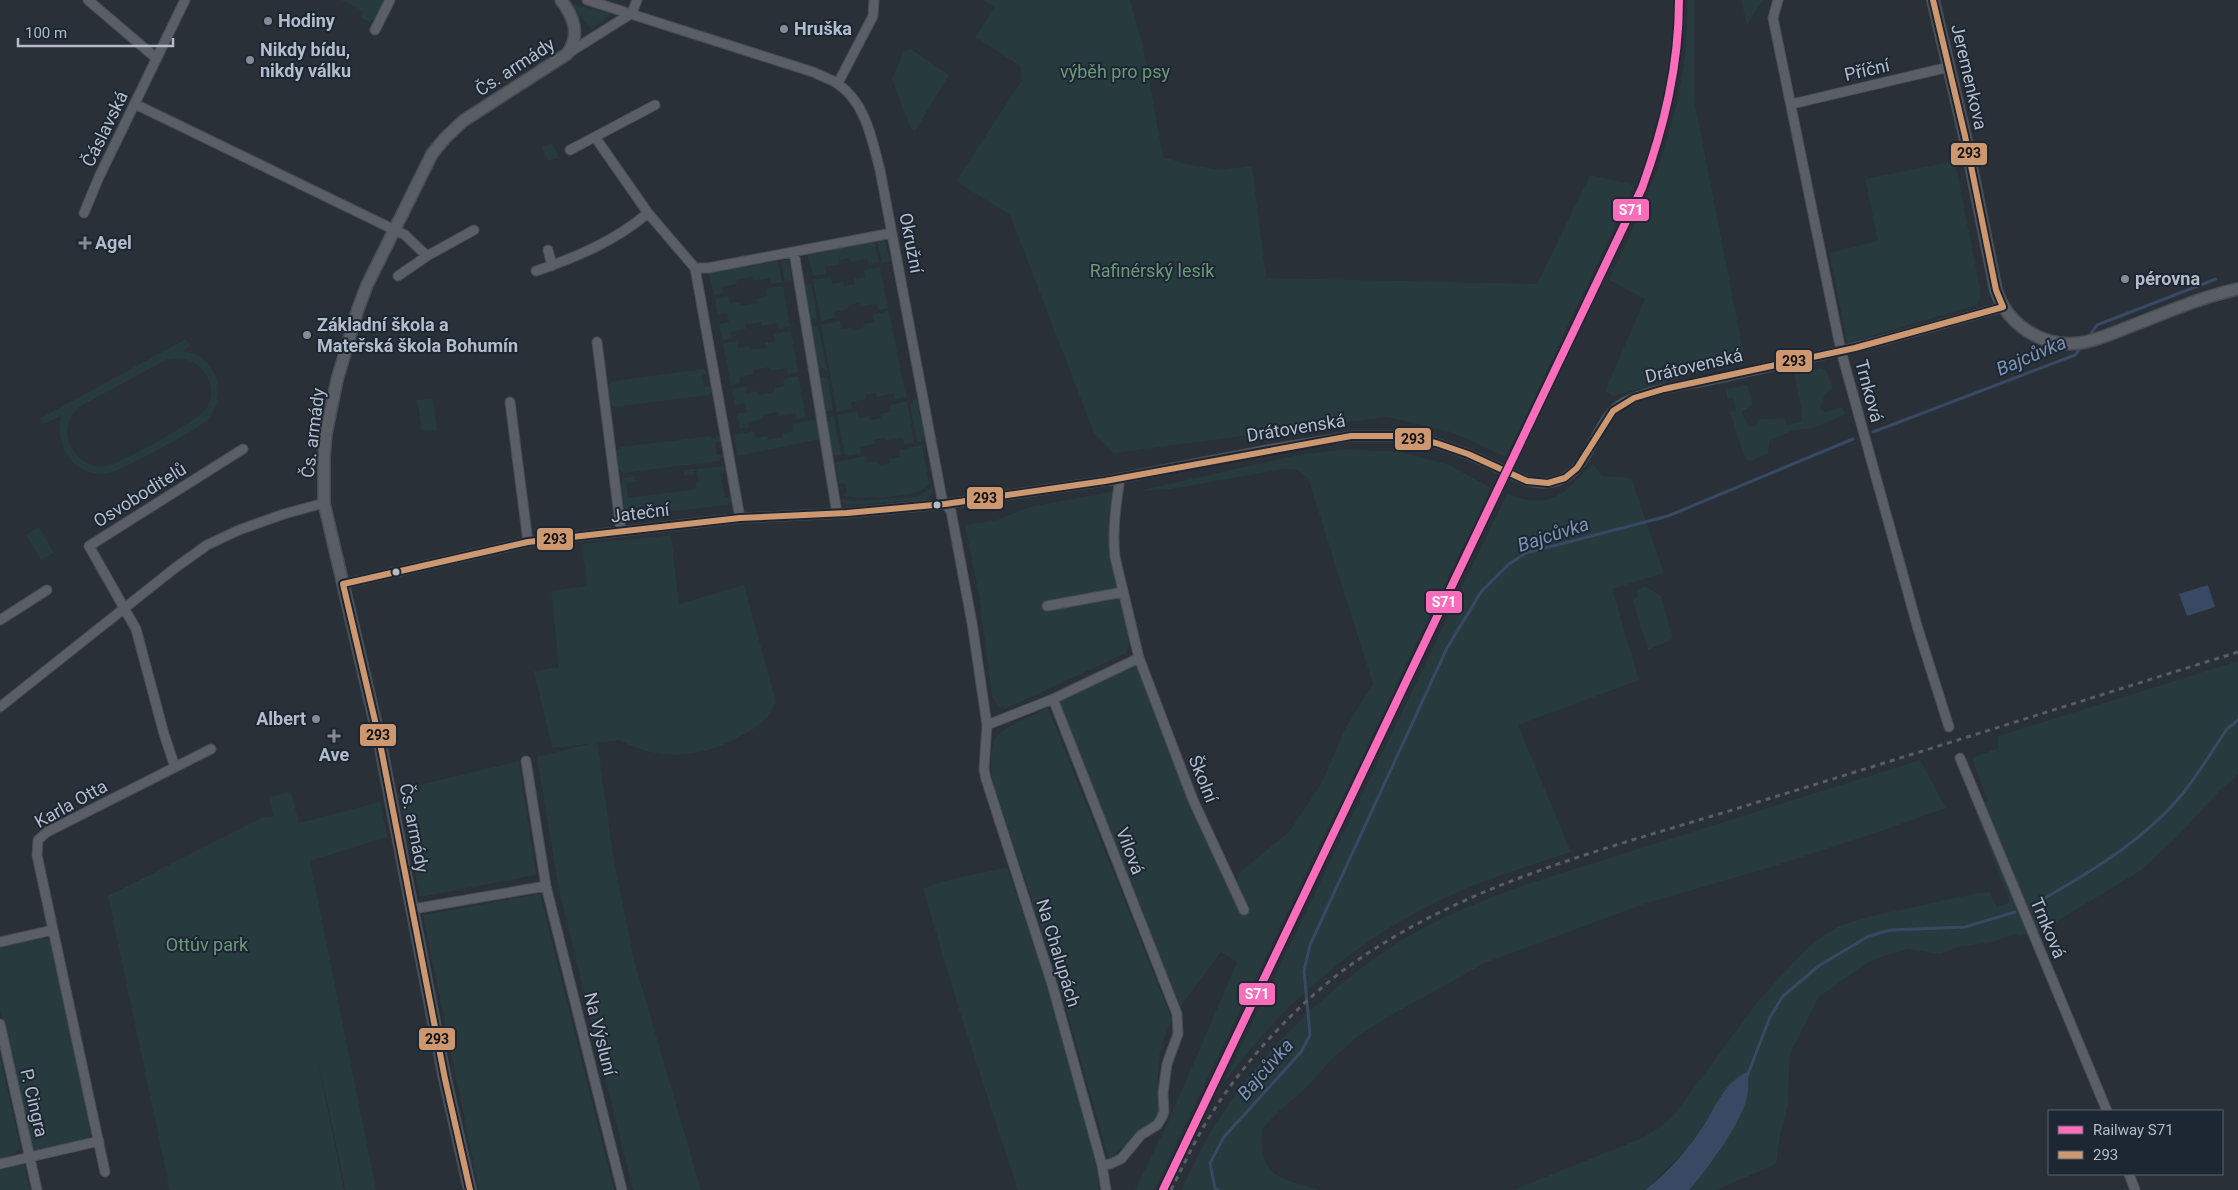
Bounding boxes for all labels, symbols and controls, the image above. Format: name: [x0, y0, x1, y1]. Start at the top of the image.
place label: Hodiny: [278, 10, 336, 31]
scale bar: [18, 15, 172, 47]
marker: Hodiny: [262, 15, 274, 27]
place label: Hruška: [794, 18, 852, 39]
street label: Jeremenkova: [1947, 22, 1992, 132]
marker: Hruška: [778, 23, 790, 35]
text: 100 m: [25, 24, 67, 42]
street label: Čs. armády: [471, 33, 559, 100]
place label: Nikdy bídu, nikdy válku: [260, 39, 351, 81]
marker: Nikdy bídu, nikdy válku: [244, 54, 256, 66]
street label: Příční: [1842, 54, 1892, 85]
park label: výběh pro psy: [1060, 61, 1170, 82]
street label: Čáslavská: [77, 87, 132, 170]
line badge: 293: [1950, 142, 1988, 166]
text: 293: [1957, 145, 1981, 161]
line badge: S71: [1612, 198, 1650, 222]
text: S71: [1619, 202, 1643, 218]
street label: Okružní: [895, 211, 928, 275]
place label: Agel: [95, 232, 132, 253]
marker: Agel: [79, 237, 91, 249]
park label: Rafinérský lesík: [1090, 260, 1215, 281]
place label: pérovna: [2135, 268, 2200, 289]
marker: pérovna: [2119, 273, 2131, 285]
place label: Základní škola a Mateřská škola Bohumín: [317, 314, 518, 356]
marker: Základní škola a Mateřská škola Bohumín: [301, 329, 313, 341]
water label: Bajcůvka: [1993, 330, 2070, 381]
street label: Drátovenská: [1643, 344, 1745, 387]
line badge: 293: [1775, 349, 1813, 373]
text: 293: [1782, 353, 1806, 369]
street label: Trnková: [1851, 357, 1888, 424]
street label: Čs. armády: [297, 386, 328, 479]
street label: Drátovenská: [1245, 409, 1347, 446]
line badge: 293: [1394, 427, 1432, 451]
text: 293: [1401, 431, 1425, 447]
street label: Osvoboditelů: [90, 458, 190, 531]
line badge: 293: [966, 486, 1004, 510]
text: 293: [973, 490, 997, 506]
street label: Jateční: [609, 498, 671, 527]
unlabelled marker: [932, 500, 942, 510]
water label: Bajcůvka: [1514, 512, 1592, 557]
line badge: 293: [536, 527, 574, 551]
text: 293: [543, 531, 567, 547]
unlabelled marker: [391, 567, 401, 577]
line badge: S71: [1425, 590, 1463, 614]
text: S71: [1432, 594, 1456, 610]
place label: Albert: [256, 708, 306, 729]
marker: Albert: [310, 713, 322, 725]
line badge: 293: [359, 723, 397, 747]
text: 293: [366, 727, 390, 743]
marker: Ave: [328, 730, 340, 742]
place label: Ave: [319, 744, 349, 765]
street label: Školní: [1185, 752, 1223, 806]
street label: Karla Otta: [31, 775, 111, 832]
street label: Čs. armády: [396, 782, 434, 875]
street label: Vilová: [1112, 824, 1149, 877]
street label: Trnková: [2026, 894, 2071, 961]
street label: Na Chalupách: [1032, 896, 1085, 1010]
park label: Ottúv park: [166, 934, 249, 955]
line badge: S71: [1238, 982, 1276, 1006]
text: S71: [1245, 986, 1269, 1002]
street label: Na Výsluní: [580, 990, 621, 1078]
line badge: 293: [418, 1027, 456, 1051]
text: 293: [425, 1031, 449, 1047]
water label: Bajcůvka: [1232, 1034, 1298, 1105]
street label: P. Cingra: [16, 1067, 53, 1139]
legend: [2048, 1110, 2223, 1175]
text: Railway S71: [2093, 1121, 2174, 1139]
text: 293: [2093, 1146, 2118, 1164]

